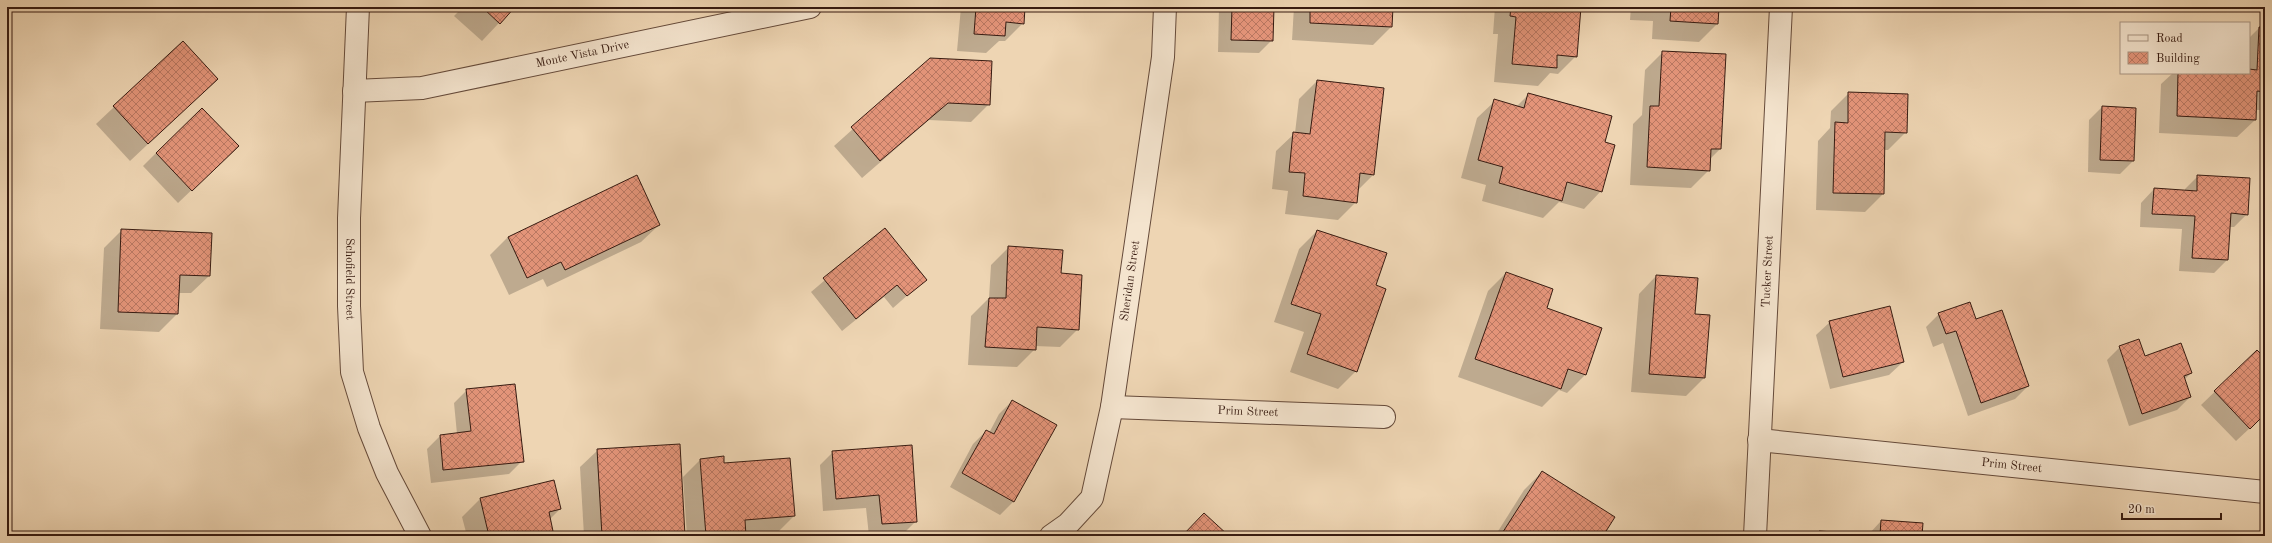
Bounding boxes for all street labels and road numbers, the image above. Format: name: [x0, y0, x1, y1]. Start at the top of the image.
street label: Monte Vista Drive: [535, 39, 631, 70]
street label: Tucker Street: [1760, 235, 1776, 308]
street label: Schofield Street: [343, 238, 356, 320]
street label: Sheridan Street: [1119, 239, 1142, 322]
street label: Prim Street: [1217, 405, 1279, 419]
street label: Prim Street: [1981, 457, 2043, 475]

